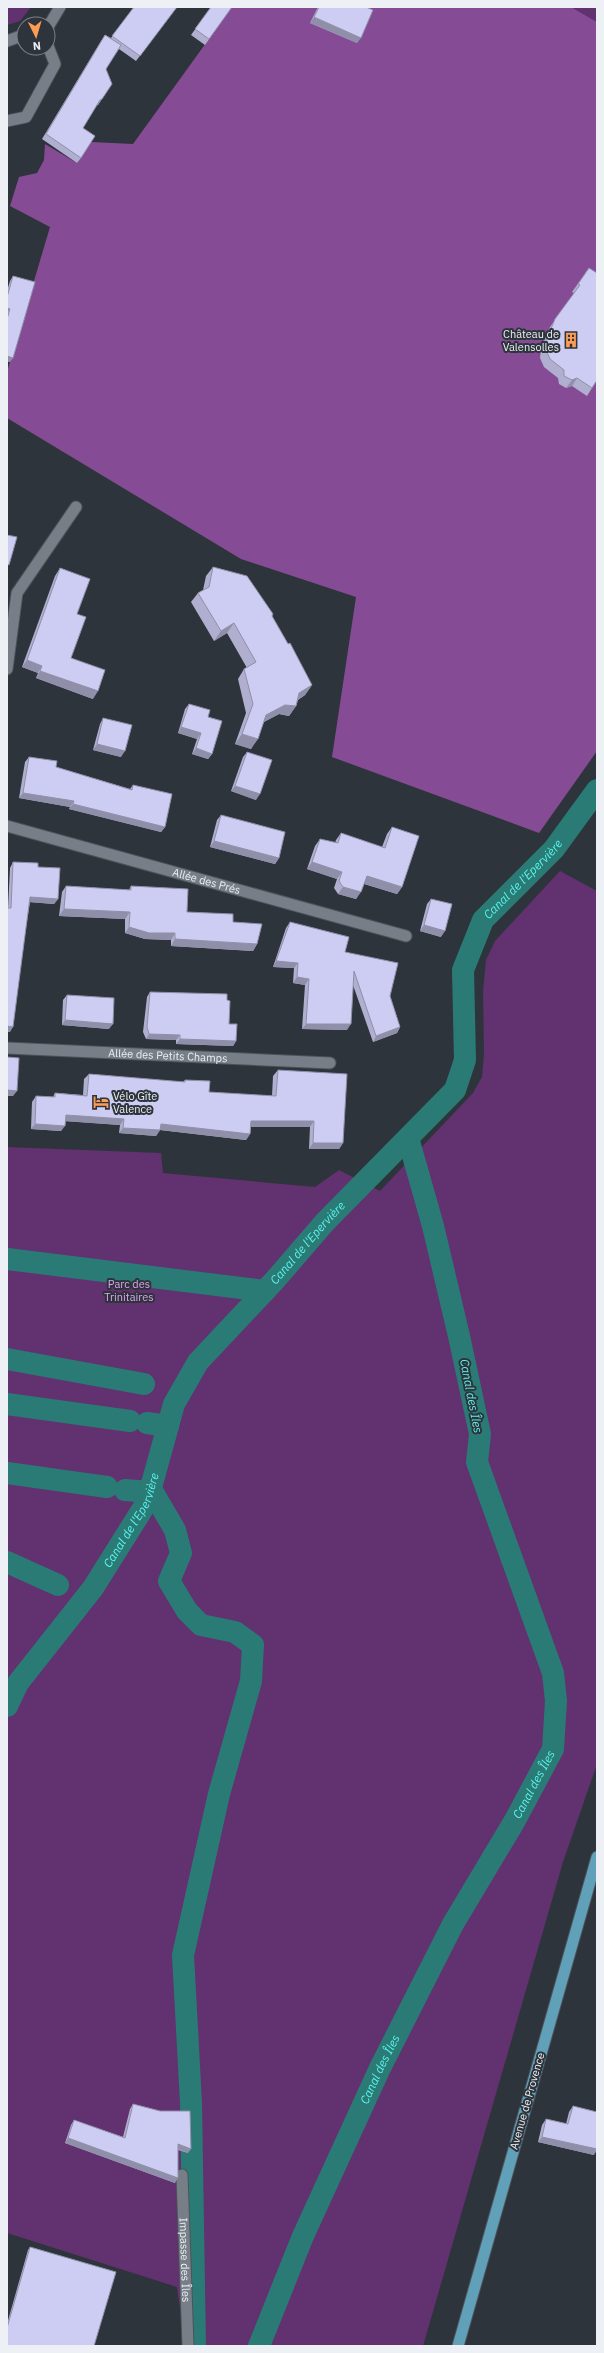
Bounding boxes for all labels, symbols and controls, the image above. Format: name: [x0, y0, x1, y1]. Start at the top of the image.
north arrow: [16, 16, 56, 56]
text: N: [32, 39, 41, 53]
place label: Château de Valensolles: [503, 327, 559, 354]
building icon: Château de Valensolles: [562, 331, 580, 349]
water label: Canal de l'Epervière: [480, 837, 565, 922]
street label: Allée des Prés: [171, 865, 242, 897]
street label: Allée des Petits Champs: [108, 1046, 228, 1065]
place label: Vélo Gîte Valence: [113, 1089, 157, 1116]
hotel icon: Vélo Gîte Valence: [92, 1093, 110, 1111]
water label: Canal de l'Epervière: [267, 1198, 348, 1287]
park label: Parc des Trinitaires: [104, 1277, 154, 1304]
water label: Canal des Îles: [457, 1358, 486, 1435]
water label: Canal de l'Epervière: [100, 1471, 162, 1570]
water label: Canal des Îles: [509, 1747, 558, 1821]
water label: Canal des Îles: [357, 2032, 403, 2106]
street label: Avenue de Provence: [506, 2051, 548, 2151]
street label: Impasse des Îles: [176, 2217, 193, 2303]

